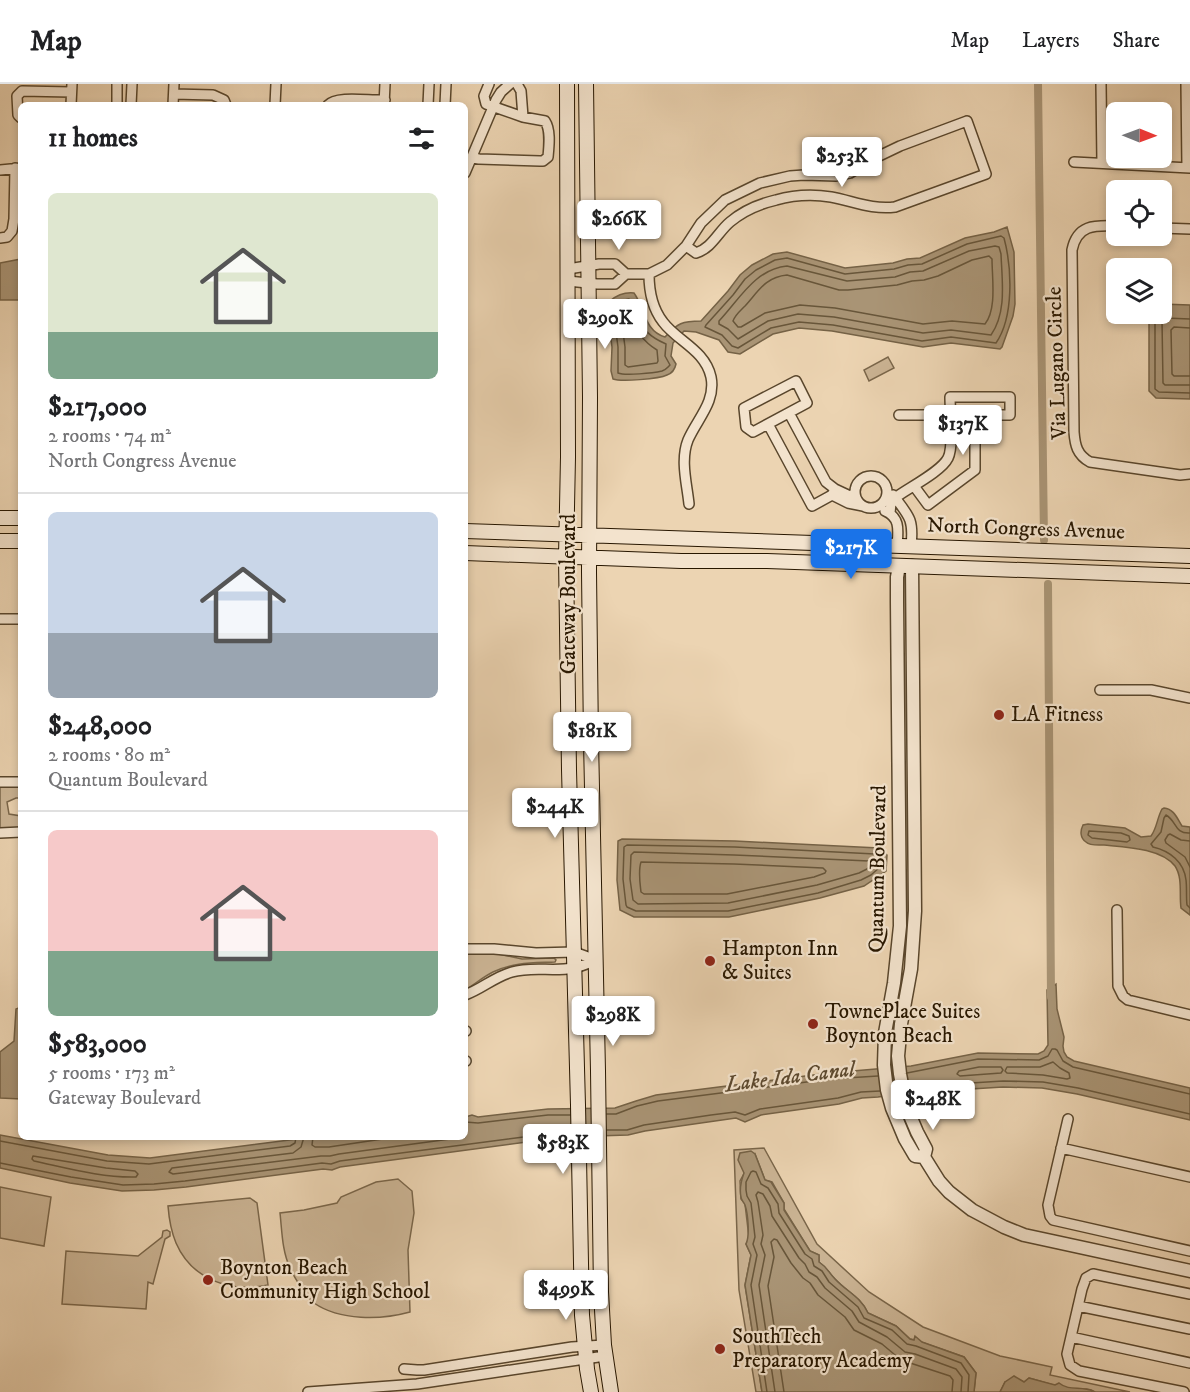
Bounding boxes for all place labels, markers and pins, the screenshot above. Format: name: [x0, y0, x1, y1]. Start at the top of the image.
pin: $253K: [800, 137, 884, 188]
pin: $266K: [577, 200, 661, 251]
pin: $290K: [563, 299, 647, 350]
pin: $137K: [921, 405, 1005, 456]
pin: $217K: [809, 529, 893, 580]
place label: LA Fitness: [1011, 702, 1103, 728]
marker: LA Fitness: [992, 708, 1006, 722]
pin: $181K: [550, 712, 634, 763]
pin: $244K: [513, 788, 597, 839]
place label: Hampton Inn & Suites: [722, 936, 838, 986]
marker: Hampton Inn & Suites: [703, 954, 717, 968]
pin: $298K: [571, 996, 655, 1047]
place label: TownePlace Suites Boynton Beach: [825, 999, 980, 1049]
marker: TownePlace Suites Boynton Beach: [806, 1017, 820, 1031]
pin: $248K: [891, 1080, 975, 1131]
pin: $583K: [521, 1124, 605, 1175]
place label: Boynton Beach Community High School: [220, 1255, 430, 1305]
pin: $499K: [524, 1270, 608, 1321]
marker: Boynton Beach Community High School: [201, 1273, 215, 1287]
place label: SouthTech Preparatory Academy: [732, 1324, 913, 1374]
marker: SouthTech Preparatory Academy: [713, 1342, 727, 1356]

